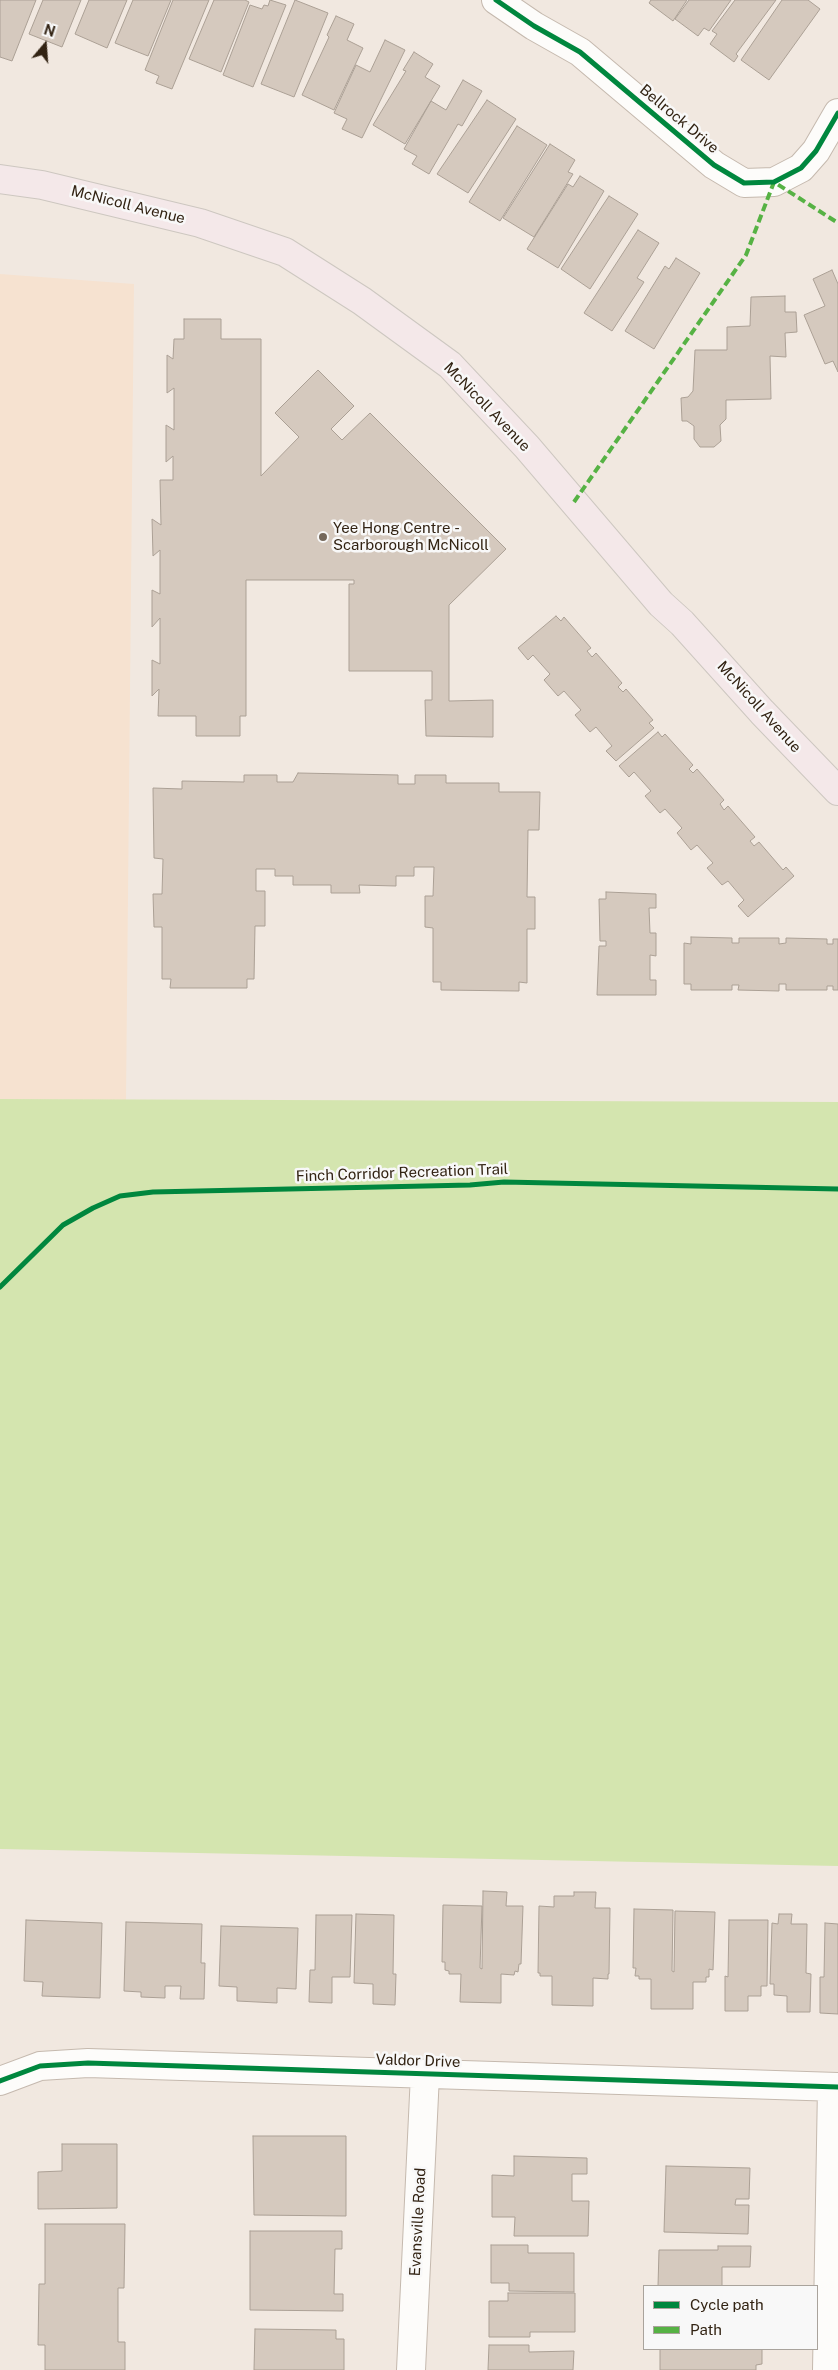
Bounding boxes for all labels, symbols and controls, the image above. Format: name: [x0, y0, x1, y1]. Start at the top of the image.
north arrow: [20, 20, 70, 70]
text: N: [42, 21, 57, 40]
street label: Bellrock Drive: [636, 81, 722, 157]
street label: McNicoll Avenue: [69, 182, 187, 228]
street label: McNicoll Avenue: [440, 359, 534, 455]
place label: Yee Hong Centre - Scarborough McNicoll: [333, 519, 489, 554]
marker: Yee Hong Centre - Scarborough McNicoll: [317, 531, 329, 543]
street label: McNicoll Avenue: [713, 658, 805, 756]
street label: Finch Corridor Recreation Trail: [296, 1160, 508, 1186]
street label: Valdor Drive: [375, 2051, 461, 2071]
street label: Evansville Road: [406, 2167, 430, 2277]
legend: [643, 2285, 818, 2350]
text: Cycle path: [690, 2296, 764, 2313]
text: Path: [690, 2321, 722, 2338]

